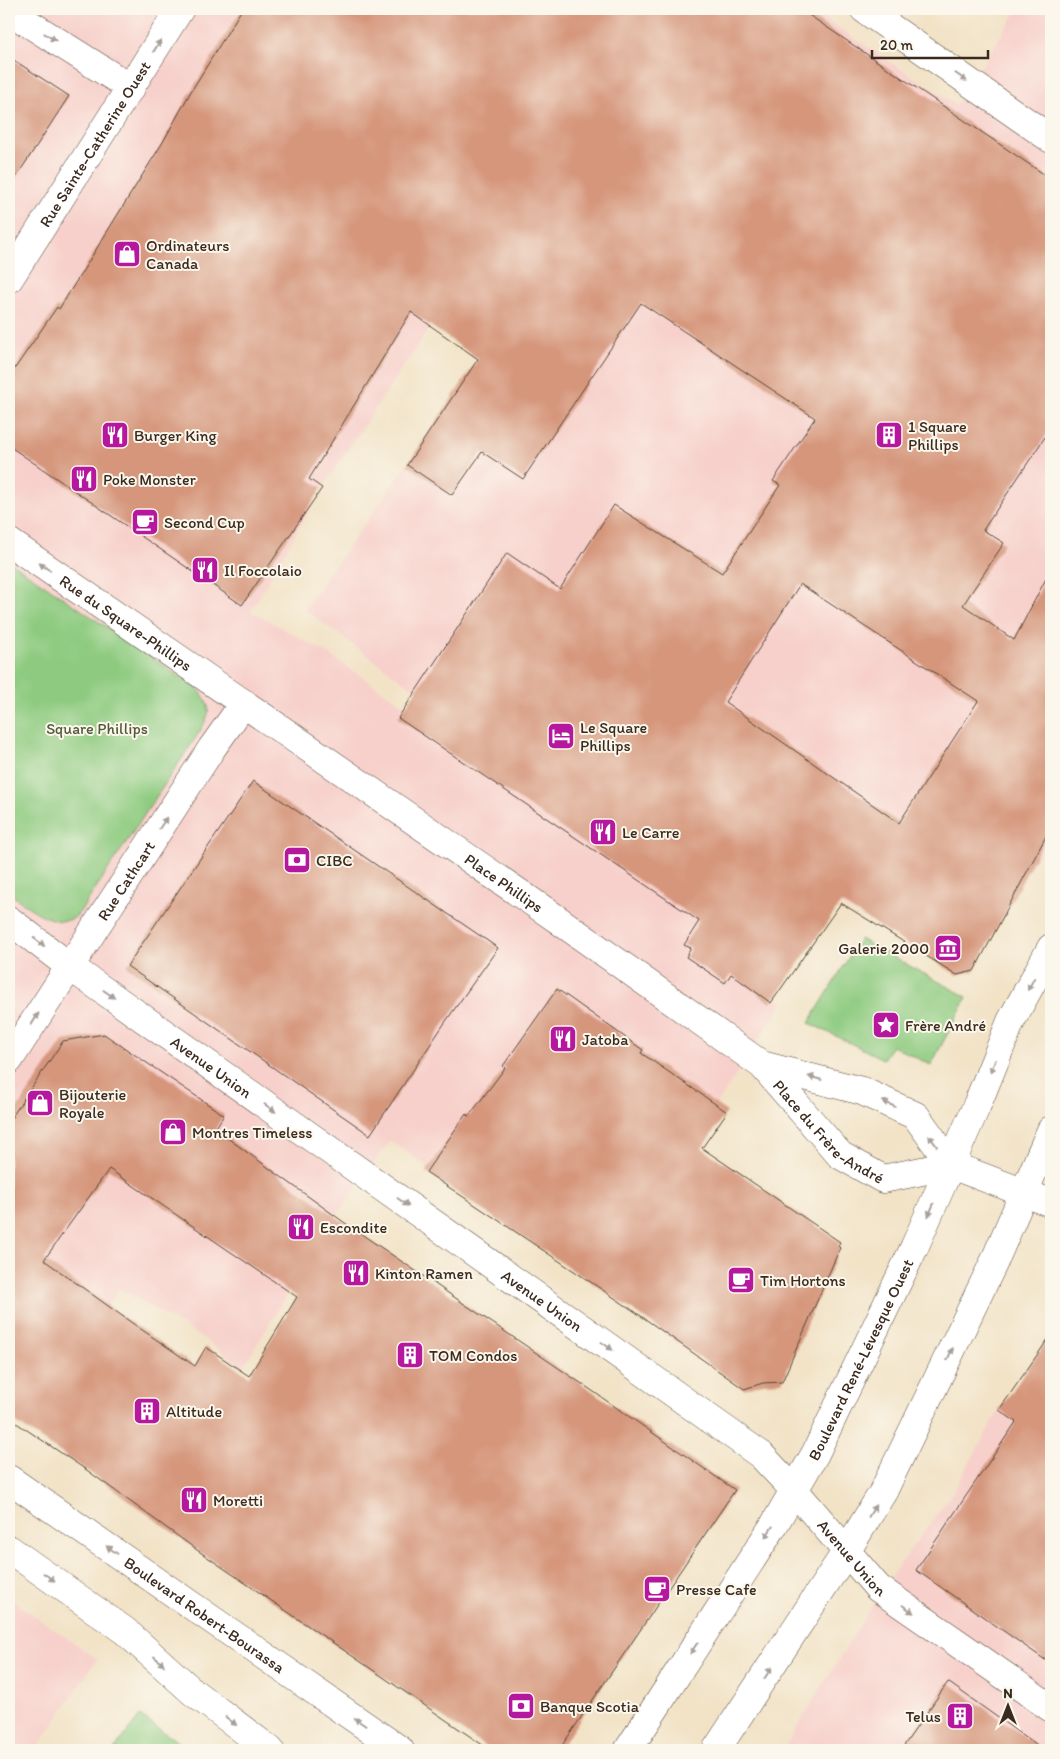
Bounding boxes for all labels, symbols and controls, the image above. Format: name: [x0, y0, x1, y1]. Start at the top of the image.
scale bar: [872, 28, 989, 60]
one-way arrow: [43, 33, 57, 42]
text: 20 m: [880, 36, 914, 54]
one-way arrow: [152, 40, 162, 53]
street label: Rue Sainte-Catherine Ouest: [35, 58, 155, 231]
one-way arrow: [954, 72, 968, 82]
place label: Ordinateurs Canada: [146, 236, 229, 273]
shop icon: Ordinateurs Canada: [112, 239, 142, 269]
place label: 1 Square Phillips: [908, 417, 967, 454]
restaurant icon: Burger King: [100, 420, 130, 450]
building icon: 1 Square Phillips: [874, 420, 904, 450]
place label: Burger King: [134, 426, 218, 445]
restaurant icon: Poke Monster: [69, 464, 99, 494]
place label: Poke Monster: [103, 470, 196, 489]
cafe icon: Second Cup: [130, 507, 160, 537]
place label: Second Cup: [164, 513, 245, 532]
restaurant icon: Il Foccolaio: [190, 555, 220, 585]
place label: Il Foccolaio: [224, 561, 302, 580]
one-way arrow: [38, 562, 52, 572]
street label: Rue du Square-Phillips: [56, 571, 195, 675]
place label: Le Square Phillips: [580, 718, 647, 755]
park label: Square Phillips: [46, 719, 148, 738]
hotel icon: Le Square Phillips: [546, 721, 576, 751]
one-way arrow: [158, 816, 168, 830]
restaurant icon: Le Carre: [588, 817, 618, 847]
place label: Le Carre: [622, 823, 680, 842]
street label: Rue Cathcart: [93, 838, 159, 924]
bank icon: CIBC: [282, 845, 312, 875]
street label: Place Phillips: [461, 849, 547, 917]
place label: CIBC: [316, 851, 353, 870]
museum icon: Galerie 2000: [933, 933, 963, 963]
one-way arrow: [32, 937, 45, 948]
place label: Galerie 2000: [838, 939, 929, 958]
one-way arrow: [1027, 977, 1035, 992]
one-way arrow: [102, 989, 116, 999]
place icon: Frère André: [871, 1010, 901, 1040]
one-way arrow: [30, 1012, 39, 1025]
place label: Frère André: [905, 1016, 986, 1035]
restaurant icon: Jatoba: [548, 1024, 578, 1054]
place label: Jatoba: [582, 1030, 629, 1049]
street label: Avenue Union: [167, 1032, 255, 1102]
one-way arrow: [988, 1059, 996, 1073]
one-way arrow: [807, 1074, 822, 1082]
street label: Place du Frère-André: [769, 1076, 887, 1188]
place label: Bijouterie Royale: [59, 1085, 126, 1122]
shop icon: Bijouterie Royale: [25, 1088, 55, 1118]
one-way arrow: [882, 1099, 896, 1107]
one-way arrow: [263, 1103, 277, 1113]
shop icon: Montres Timeless: [158, 1117, 188, 1147]
place label: Montres Timeless: [192, 1123, 312, 1142]
one-way arrow: [928, 1134, 938, 1147]
one-way arrow: [396, 1197, 410, 1207]
one-way arrow: [927, 1203, 935, 1217]
restaurant icon: Escondite: [286, 1212, 316, 1242]
place label: Escondite: [320, 1218, 387, 1237]
street label: Boulevard René-Lévesque Ouest: [804, 1256, 917, 1464]
restaurant icon: Kinton Ramen: [341, 1258, 371, 1288]
place label: Kinton Ramen: [375, 1264, 473, 1283]
cafe icon: Tim Hortons: [726, 1265, 756, 1295]
street label: Avenue Union: [498, 1266, 586, 1336]
place label: Tim Hortons: [760, 1271, 846, 1290]
building icon: TOM Condos: [395, 1340, 425, 1370]
one-way arrow: [600, 1341, 614, 1351]
place label: TOM Condos: [429, 1346, 517, 1365]
one-way arrow: [946, 1347, 954, 1361]
building icon: Altitude: [132, 1396, 162, 1426]
place label: Altitude: [166, 1402, 222, 1421]
restaurant icon: Moretti: [179, 1485, 209, 1515]
place label: Moretti: [213, 1491, 263, 1510]
one-way arrow: [868, 1505, 877, 1518]
street label: Avenue Union: [814, 1516, 889, 1600]
one-way arrow: [764, 1526, 774, 1539]
one-way arrow: [105, 1545, 119, 1555]
street label: Boulevard Robert-Bourassa: [120, 1553, 289, 1678]
one-way arrow: [42, 1572, 55, 1582]
cafe icon: Presse Cafe: [642, 1574, 672, 1604]
place label: Presse Cafe: [676, 1580, 757, 1599]
one-way arrow: [901, 1604, 914, 1614]
one-way arrow: [689, 1641, 699, 1655]
one-way arrow: [153, 1655, 165, 1667]
one-way arrow: [763, 1666, 772, 1679]
north arrow: [982, 1682, 1032, 1732]
text: N: [1003, 1685, 1013, 1702]
bank icon: Banque Scotia: [506, 1691, 536, 1721]
place label: Banque Scotia: [540, 1697, 640, 1716]
building icon: Telus: [945, 1701, 975, 1731]
place label: Telus: [906, 1707, 941, 1726]
one-way arrow: [224, 1716, 238, 1726]
one-way arrow: [354, 1717, 367, 1727]

